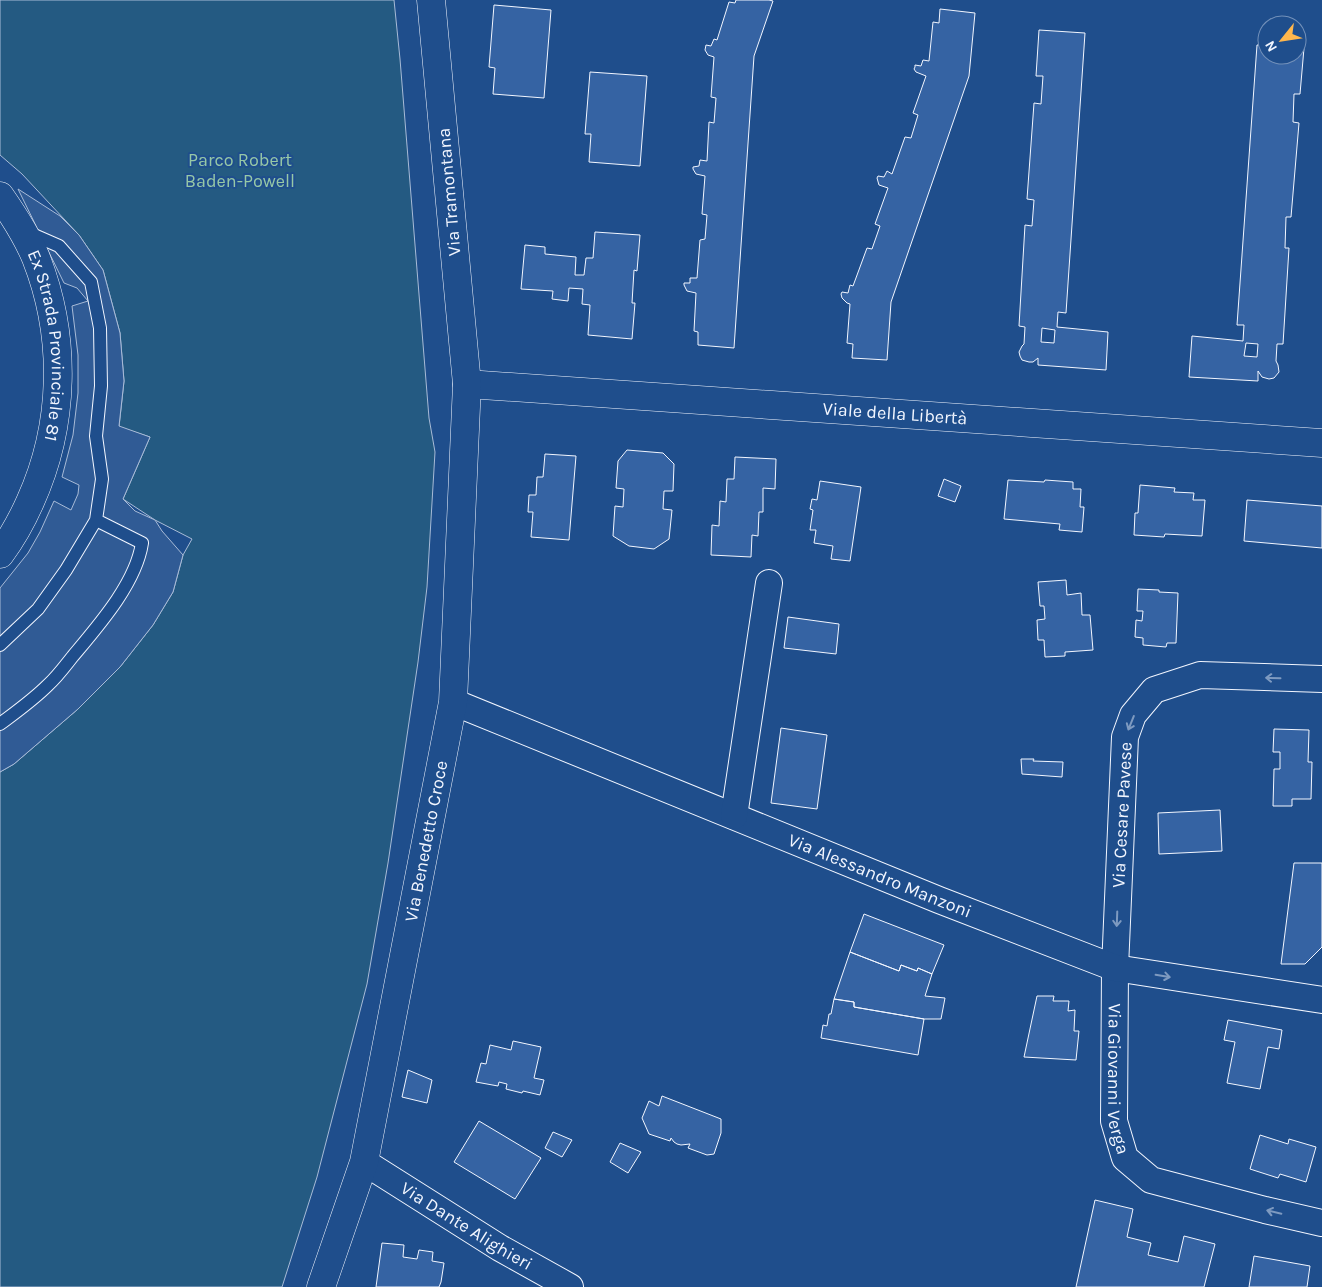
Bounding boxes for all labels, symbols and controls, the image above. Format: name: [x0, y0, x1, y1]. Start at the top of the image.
north arrow: [1257, 15, 1307, 65]
text: N: [1261, 38, 1281, 55]
street label: Via Tramontana: [432, 127, 466, 257]
park label: Parco Robert Baden-Powell: [185, 149, 295, 192]
street label: Ex Strada Provinciale 81: [23, 246, 69, 443]
street label: Viale della Libertà: [822, 398, 968, 430]
one-way arrow: [1266, 673, 1282, 683]
one-way arrow: [1125, 715, 1135, 730]
street label: Via Cesare Pavese: [1107, 741, 1137, 889]
street label: Via Benedetto Croce: [400, 759, 452, 924]
street label: Via Alessandro Manzoni: [785, 829, 975, 923]
one-way arrow: [1113, 911, 1122, 927]
one-way arrow: [1155, 971, 1171, 981]
street label: Via Giovanni Verga: [1103, 1003, 1134, 1157]
street label: Via Dante Alighieri: [397, 1177, 536, 1275]
one-way arrow: [1267, 1207, 1283, 1216]

